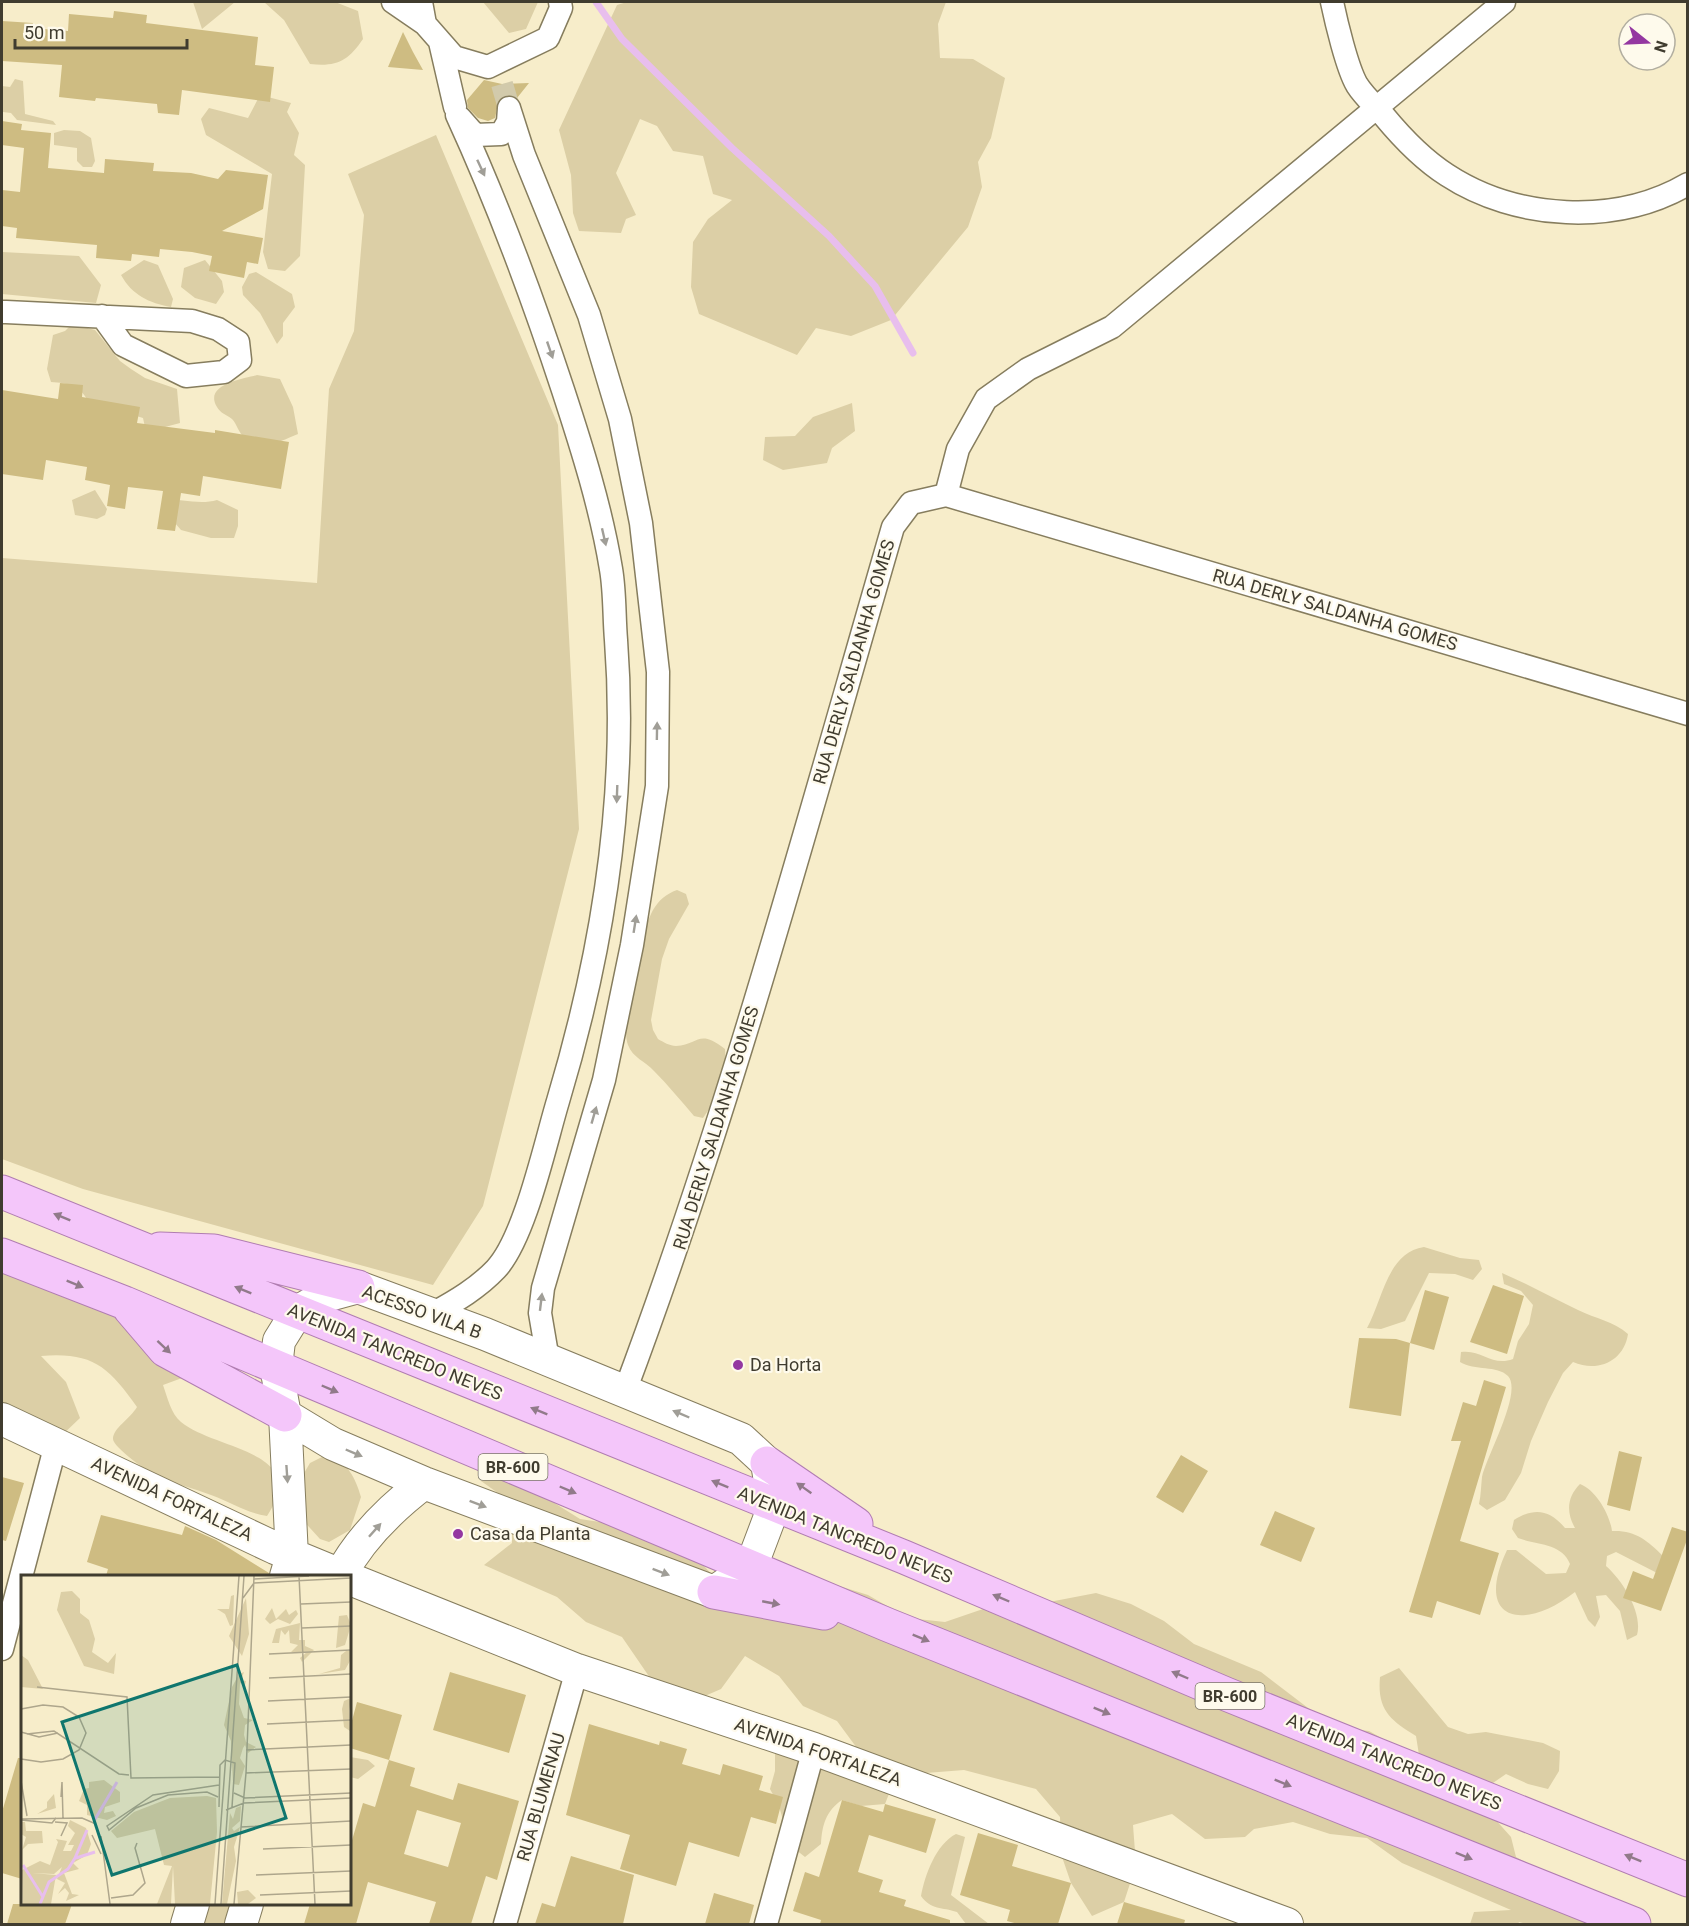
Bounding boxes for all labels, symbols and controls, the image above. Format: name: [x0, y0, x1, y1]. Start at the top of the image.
scale bar: [15, 12, 188, 50]
north arrow: [1617, 12, 1677, 72]
text: 50 m: [24, 22, 64, 43]
text: N: [1650, 38, 1672, 55]
one-way arrow: [476, 159, 486, 177]
one-way arrow: [545, 341, 555, 359]
one-way arrow: [599, 528, 609, 546]
street label: RUA DERLY SALDANHA GOMES: [808, 537, 899, 787]
street label: RUA DERLY SALDANHA GOMES: [1210, 564, 1460, 655]
one-way arrow: [653, 721, 662, 740]
one-way arrow: [612, 785, 621, 804]
one-way arrow: [631, 914, 640, 933]
street label: RUA DERLY SALDANHA GOMES: [668, 1003, 763, 1252]
one-way arrow: [590, 1105, 599, 1123]
one-way arrow: [53, 1212, 71, 1221]
one-way arrow: [67, 1279, 85, 1289]
street label: ACESSO VILA B: [360, 1280, 485, 1343]
one-way arrow: [233, 1285, 251, 1295]
one-way arrow: [537, 1292, 546, 1311]
street label: AVENIDA TANCREDO NEVES: [285, 1299, 506, 1404]
one-way arrow: [156, 1340, 171, 1354]
place label: Da Horta: [750, 1354, 821, 1375]
marker: Da Horta: [731, 1358, 745, 1372]
one-way arrow: [321, 1385, 338, 1394]
one-way arrow: [530, 1406, 548, 1416]
one-way arrow: [671, 1409, 689, 1419]
one-way arrow: [346, 1449, 363, 1458]
street label: AVENIDA FORTALEZA: [88, 1452, 256, 1545]
road number: BR-600: [478, 1454, 548, 1480]
one-way arrow: [282, 1464, 292, 1483]
one-way arrow: [711, 1479, 729, 1488]
street label: AVENIDA TANCREDO NEVES: [735, 1482, 956, 1587]
one-way arrow: [796, 1483, 812, 1494]
one-way arrow: [559, 1485, 577, 1495]
one-way arrow: [470, 1499, 488, 1509]
one-way arrow: [368, 1523, 381, 1538]
place label: Casa da Planta: [470, 1523, 591, 1544]
marker: Casa da Planta: [451, 1527, 465, 1541]
one-way arrow: [652, 1568, 670, 1577]
inset map: [21, 1575, 351, 1905]
one-way arrow: [992, 1594, 1009, 1603]
one-way arrow: [762, 1599, 781, 1608]
one-way arrow: [912, 1634, 930, 1643]
one-way arrow: [1171, 1670, 1189, 1679]
road number: BR-600: [1196, 1683, 1264, 1709]
one-way arrow: [1093, 1707, 1111, 1716]
street label: AVENIDA TANCREDO NEVES: [1284, 1709, 1505, 1814]
street label: AVENIDA FORTALEZA: [732, 1713, 905, 1790]
street label: RUA BLUMENAU: [512, 1730, 569, 1864]
one-way arrow: [1274, 1779, 1292, 1788]
one-way arrow: [1455, 1852, 1473, 1861]
one-way arrow: [1624, 1853, 1642, 1863]

